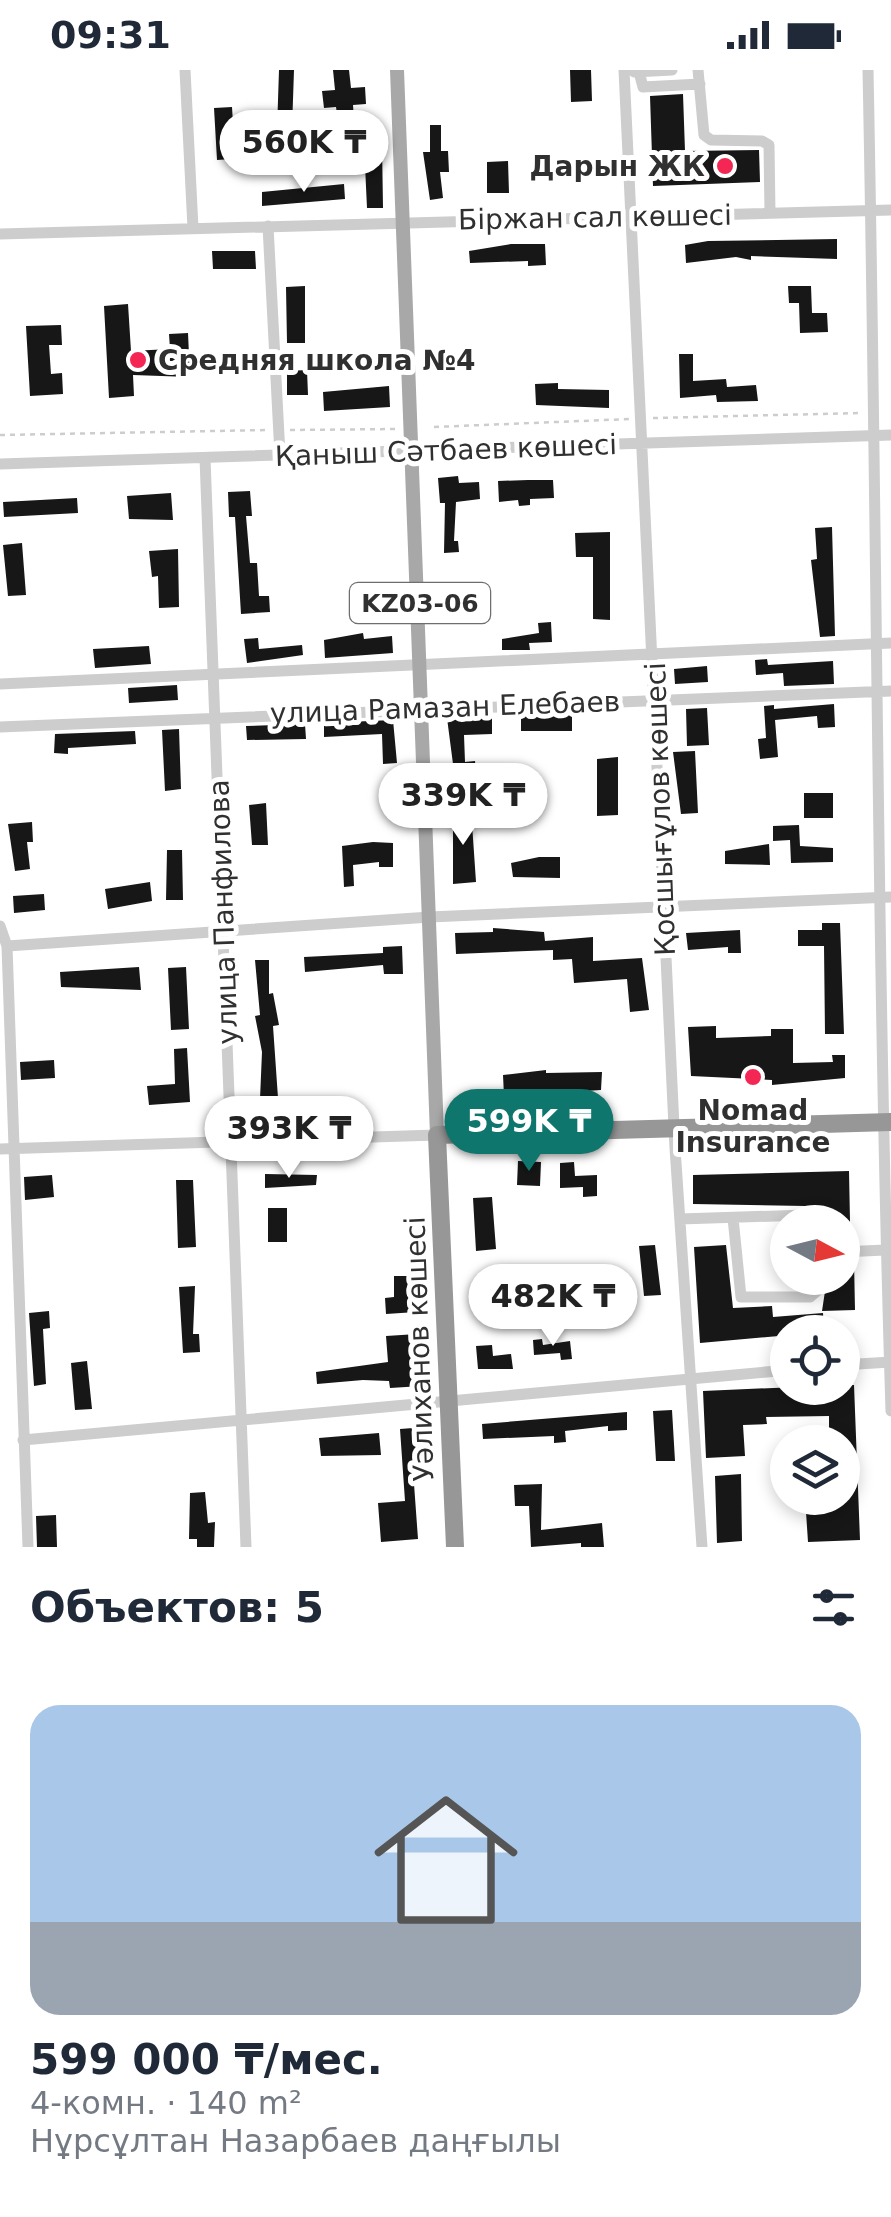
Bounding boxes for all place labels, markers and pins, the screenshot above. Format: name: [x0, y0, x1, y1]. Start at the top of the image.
pin: 560K ₸: [223, 110, 385, 195]
place label: Дарын ЖК: [530, 150, 705, 183]
marker: Дарын ЖК: [714, 155, 736, 177]
place label: Средняя школа №4: [158, 344, 476, 377]
marker: Средняя школа №4: [127, 349, 149, 371]
pin: 339K ₸: [382, 763, 544, 848]
marker: Nomad Insurance: [742, 1066, 764, 1088]
pin: 599K ₸: [448, 1089, 610, 1174]
place label: Nomad Insurance: [675, 1094, 831, 1159]
pin: 393K ₸: [208, 1096, 370, 1181]
pin: 482K ₸: [472, 1264, 634, 1349]

